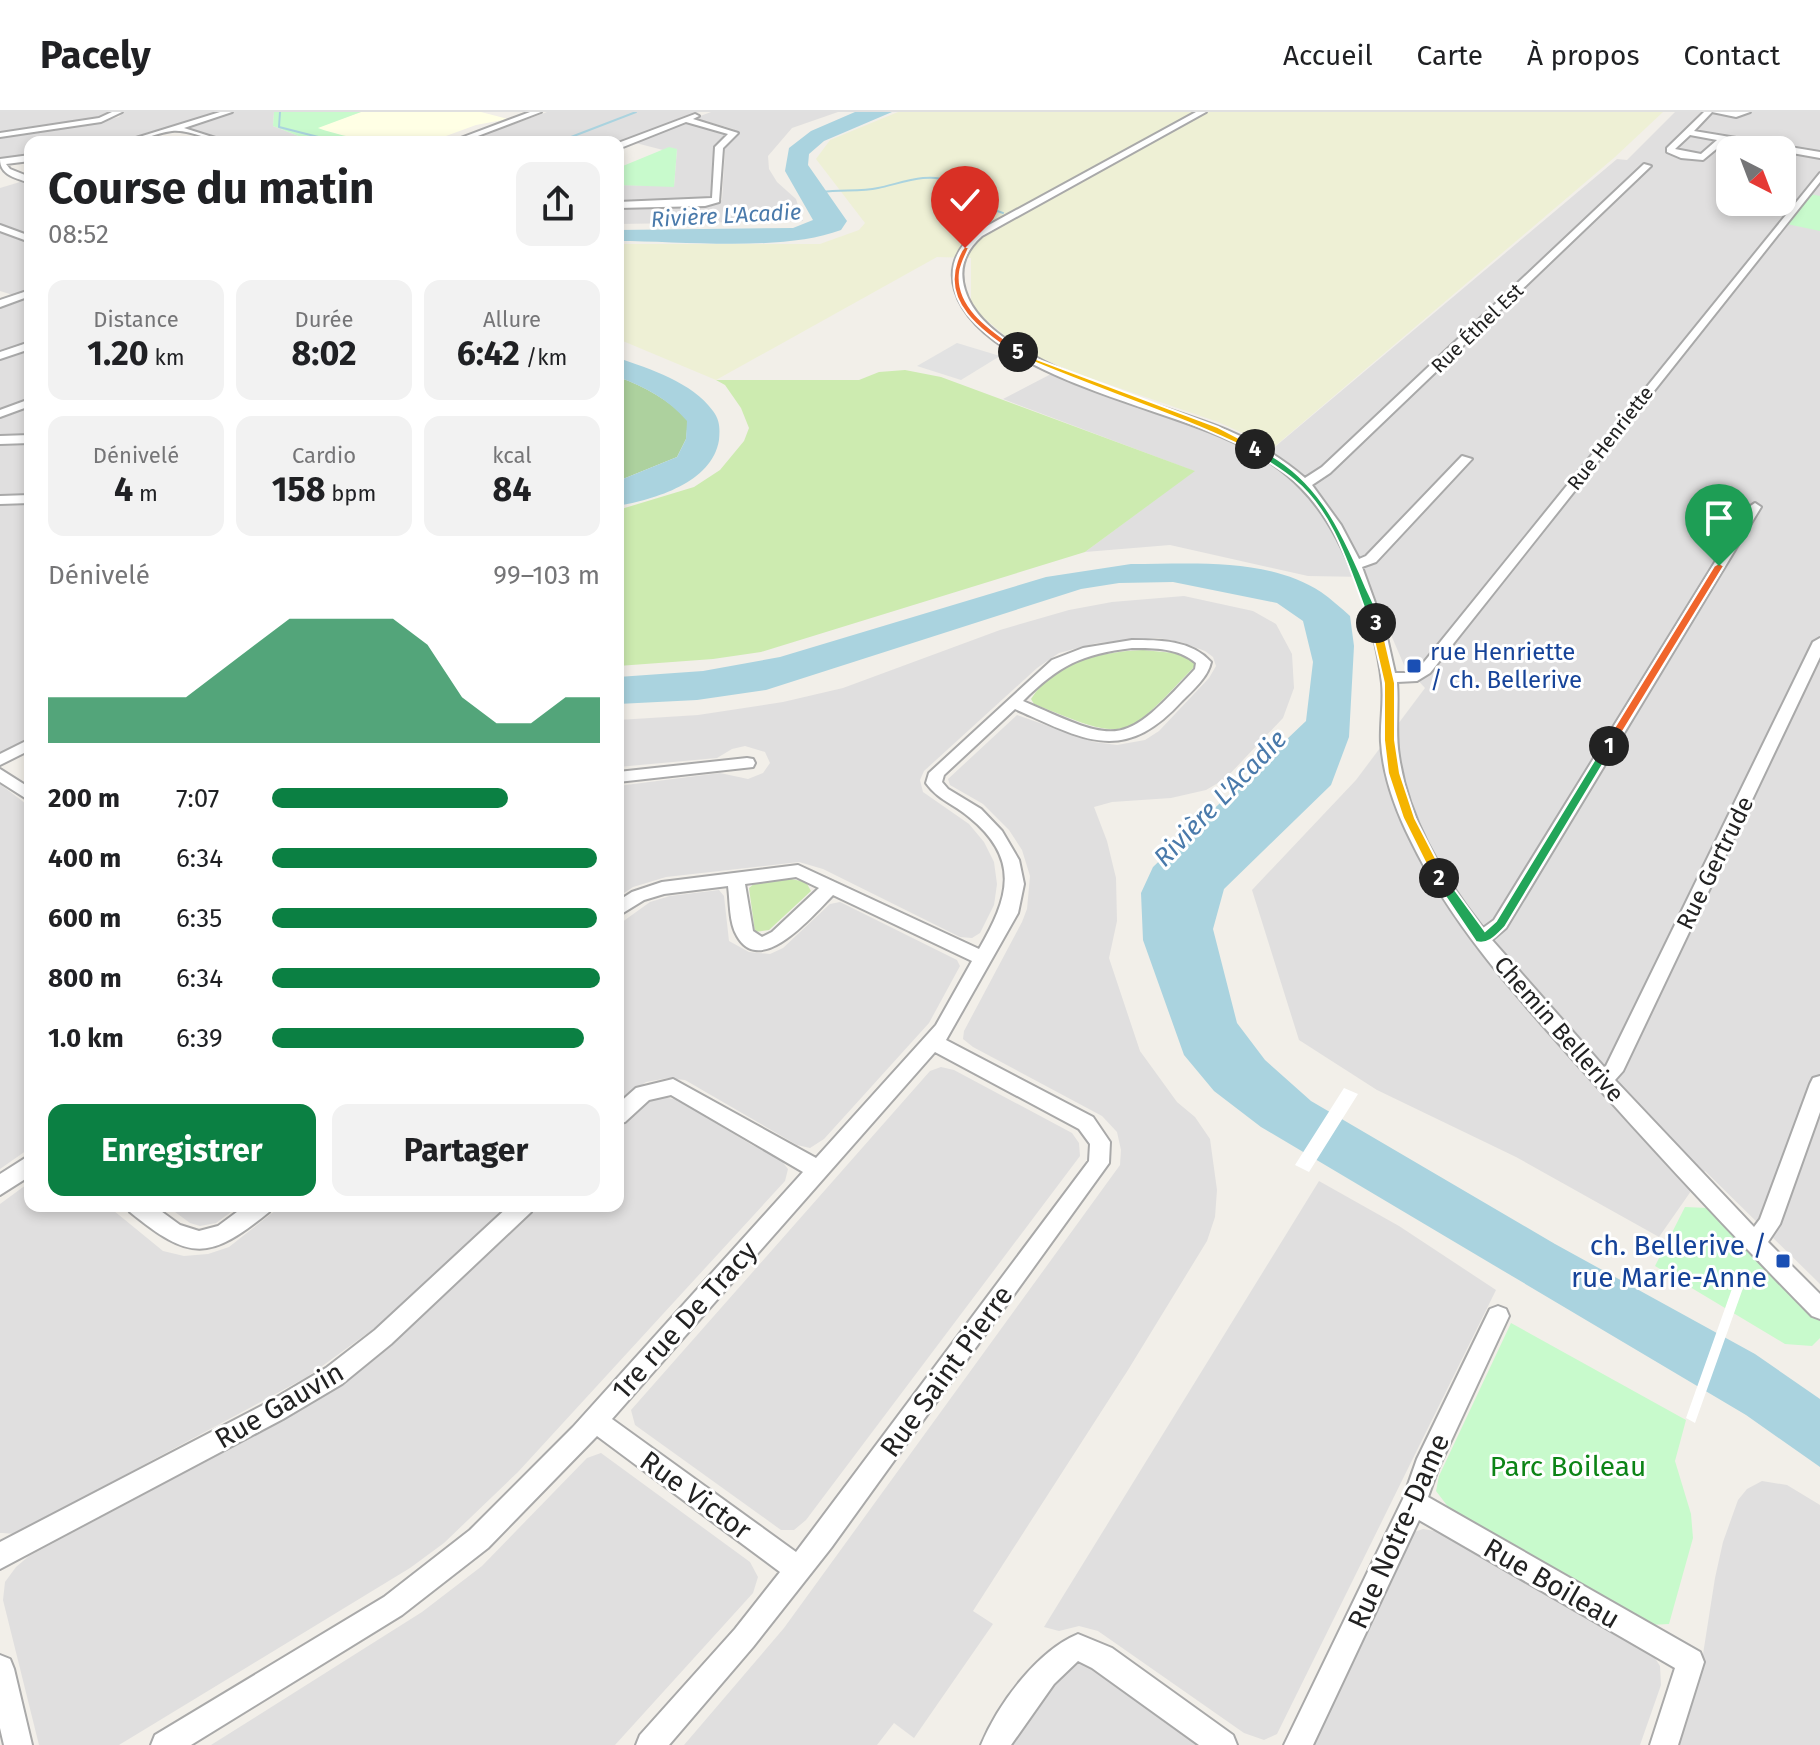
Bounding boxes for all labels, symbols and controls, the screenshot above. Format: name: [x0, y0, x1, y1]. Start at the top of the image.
text: Pacely: [40, 32, 151, 78]
text: Accueil: [1283, 39, 1373, 72]
text: Carte: [1417, 39, 1483, 72]
text: À propos: [1527, 39, 1639, 72]
text: Contact: [1683, 39, 1780, 72]
north arrow: [1716, 136, 1796, 216]
map controls: [1716, 136, 1796, 216]
text: Course du matin: [48, 162, 374, 215]
button: share: [516, 162, 600, 246]
pin: [931, 166, 999, 248]
icon: check: [943, 178, 987, 222]
water label: Rivière L'Acadie: [650, 198, 802, 233]
text: 08:52: [48, 219, 109, 250]
street label: Rue Éthel Est: [1426, 278, 1529, 378]
text: Distance: [93, 306, 179, 333]
text: Durée: [295, 306, 353, 333]
text: Allure: [483, 306, 541, 333]
pin: 5: [998, 332, 1038, 372]
text: 1.20: [87, 333, 149, 374]
text: 8:02: [291, 333, 357, 374]
text: 6:42: [457, 333, 520, 374]
text: 5: [1012, 338, 1024, 365]
text: km: [149, 344, 185, 371]
text: /km: [520, 344, 567, 371]
street label: Rue Henriette: [1562, 381, 1658, 495]
pin: 4: [1235, 429, 1275, 469]
text: 4: [1249, 435, 1261, 462]
text: Dénivelé: [93, 442, 179, 469]
text: Cardio: [292, 442, 356, 469]
text: kcal: [492, 442, 532, 469]
text: 4: [114, 469, 133, 510]
text: 158: [272, 469, 325, 510]
text: 84: [493, 469, 531, 510]
text: m: [133, 480, 158, 507]
text: bpm: [325, 480, 376, 507]
pin: [1685, 484, 1753, 566]
icon: arrive: [1697, 496, 1741, 540]
text: Dénivelé: [48, 560, 150, 591]
text: 99–103 m: [493, 560, 600, 591]
pin: 3: [1356, 603, 1396, 643]
text: 3: [1370, 609, 1382, 636]
place label: rue Henriette / ch. Bellerive: [1430, 638, 1582, 694]
marker: rue Henriette / ch. Bellerive: [1405, 657, 1423, 675]
water label: Rivière L'Acadie: [1147, 724, 1293, 873]
pin: 1: [1589, 726, 1629, 766]
text: 1: [1604, 732, 1614, 759]
text: 200 m: [48, 783, 120, 814]
text: 7:07: [176, 783, 219, 814]
street label: Rue Gertrude: [1671, 792, 1759, 934]
text: 400 m: [48, 843, 121, 874]
text: 6:34: [176, 843, 223, 874]
pin: 2: [1419, 858, 1459, 898]
text: 2: [1433, 864, 1445, 891]
text: 600 m: [48, 903, 121, 934]
text: 6:35: [176, 903, 222, 934]
street label: Chemin Bellerive: [1488, 951, 1630, 1107]
text: 800 m: [48, 963, 122, 994]
text: 6:34: [176, 963, 223, 994]
text: 1.0 km: [48, 1023, 124, 1054]
text: 6:39: [176, 1023, 223, 1054]
button: Enregistrer: [48, 1104, 316, 1196]
button: Partager: [332, 1104, 600, 1196]
place label: ch. Bellerive / rue Marie-Anne: [1571, 1229, 1767, 1294]
street label: 1re rue De Tracy: [605, 1234, 764, 1406]
marker: ch. Bellerive / rue Marie-Anne: [1774, 1252, 1792, 1270]
street label: Rue Saint Pierre: [873, 1279, 1020, 1463]
street label: Rue Gauvin: [209, 1355, 350, 1456]
street label: Rue Notre-Dame: [1341, 1428, 1456, 1634]
street label: Rue Victor: [634, 1444, 758, 1547]
park label: Parc Boileau: [1490, 1450, 1646, 1483]
street label: Rue Boileau: [1478, 1531, 1626, 1636]

